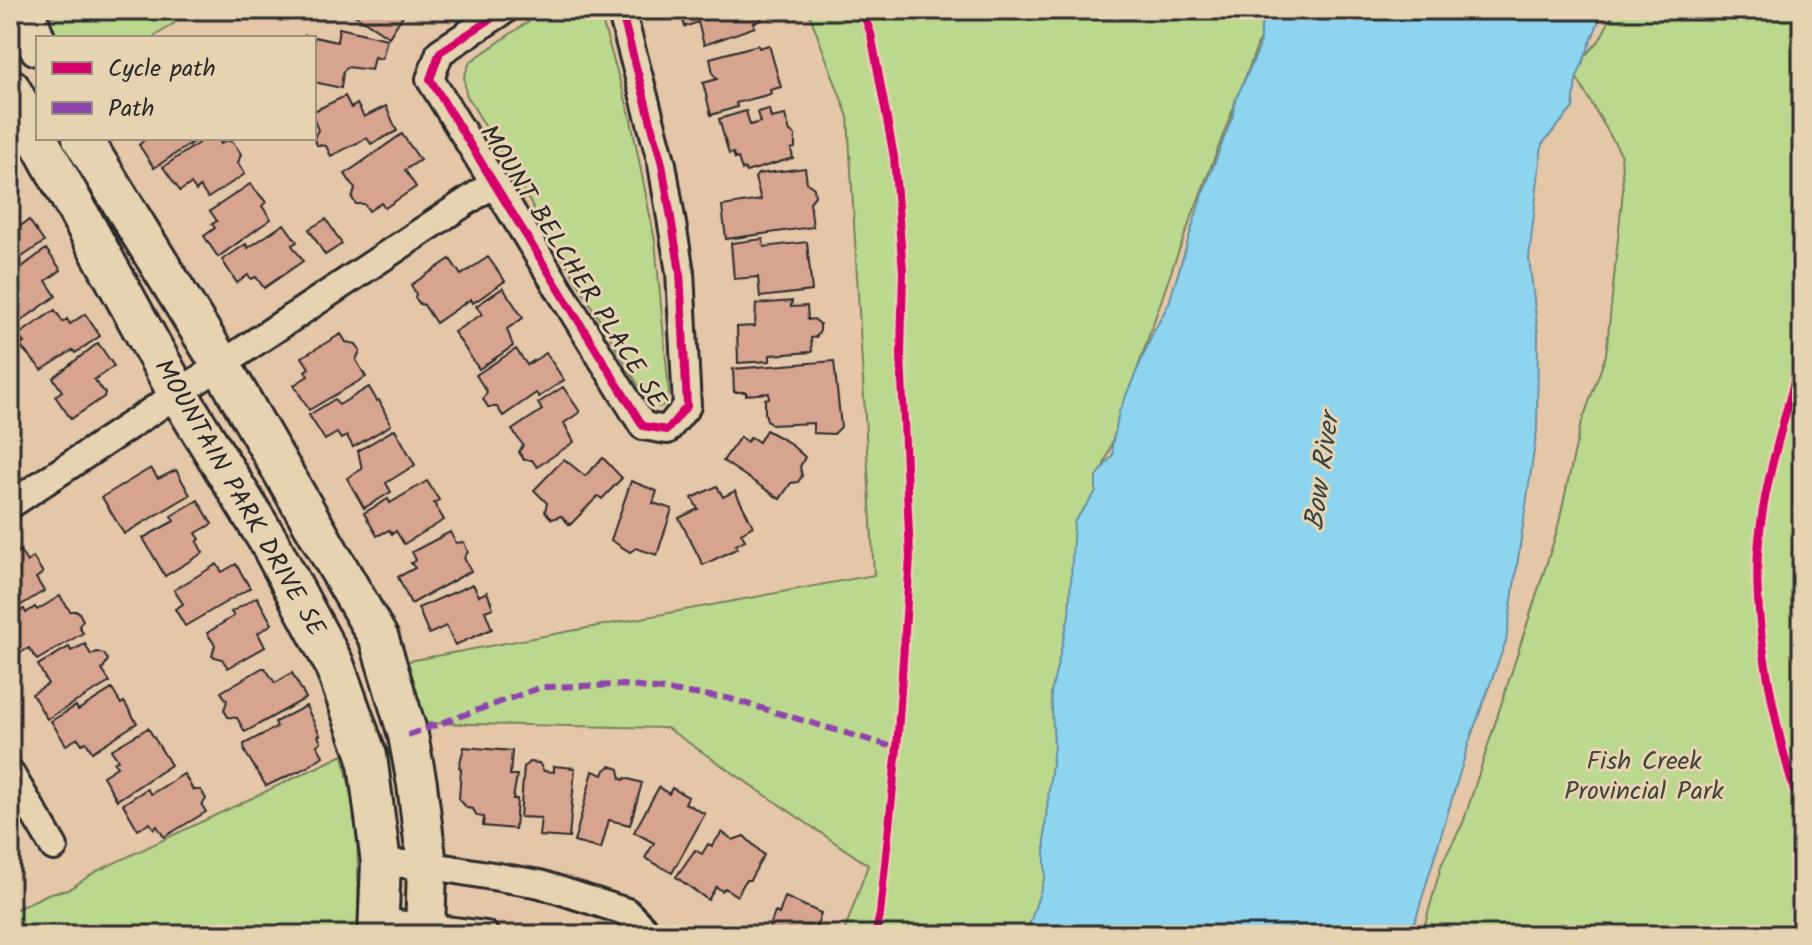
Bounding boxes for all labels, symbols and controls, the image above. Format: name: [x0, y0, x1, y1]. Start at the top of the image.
legend: [36, 36, 316, 140]
text: Cycle path: [108, 50, 216, 89]
text: Path: [108, 90, 154, 129]
street label: MOUNT BELCHER PLACE SE: [467, 117, 677, 418]
street label: MOUNTAIN PARK DRIVE SE: [142, 351, 336, 645]
water label: Bow River: [1293, 405, 1354, 533]
park label: Fish Creek Provincial Park: [1564, 741, 1724, 813]

